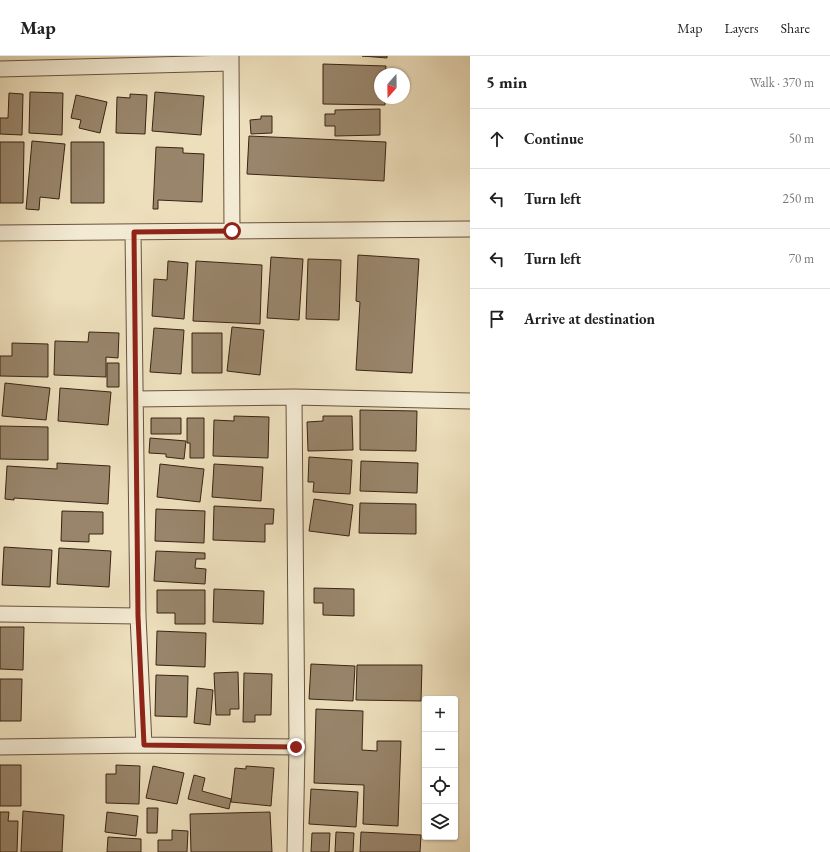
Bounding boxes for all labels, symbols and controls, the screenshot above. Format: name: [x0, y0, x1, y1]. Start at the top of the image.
text: Map: [20, 15, 56, 40]
text: Map: [677, 19, 702, 37]
text: Layers: [724, 19, 759, 37]
text: Share: [781, 19, 810, 37]
north arrow: [374, 68, 410, 104]
text: 5 min: [486, 71, 527, 93]
text: Walk · 370 m: [750, 74, 814, 91]
icon: ahead: [486, 128, 508, 150]
text: Continue: [524, 129, 584, 148]
text: 50 m: [789, 130, 814, 147]
icon: left: [486, 188, 508, 210]
text: Turn left: [524, 189, 581, 208]
text: 250 m: [783, 190, 814, 207]
route start: [223, 222, 241, 240]
icon: left: [486, 248, 508, 270]
text: Turn left: [524, 249, 581, 268]
text: 70 m: [789, 250, 814, 267]
icon: arrive: [486, 308, 508, 330]
text: Arrive at destination: [524, 309, 655, 328]
map controls: [422, 696, 458, 840]
button: +: [422, 696, 458, 732]
button: −: [422, 732, 458, 768]
route end: [287, 738, 305, 756]
button: locate: [422, 768, 458, 804]
button: layers: [422, 804, 458, 840]

